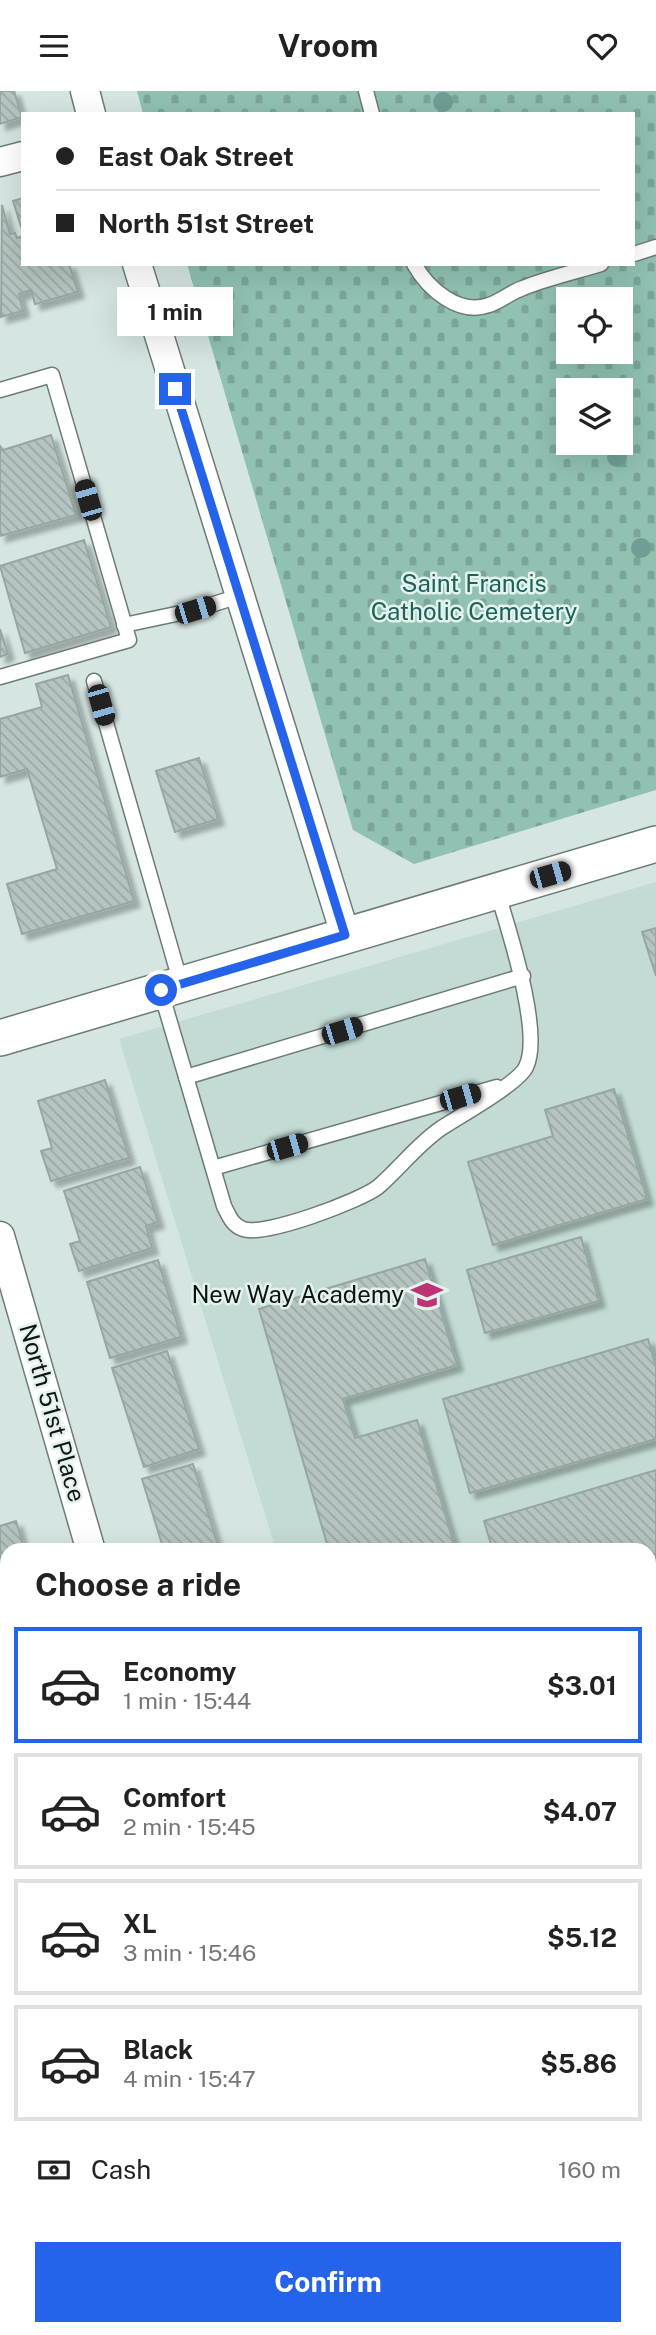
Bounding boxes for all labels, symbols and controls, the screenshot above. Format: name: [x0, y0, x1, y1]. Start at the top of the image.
icon: menu: [35, 27, 73, 65]
text: Vroom: [278, 27, 378, 64]
icon: heart: [583, 27, 621, 65]
text: East Oak Street: [98, 141, 294, 172]
text: North 51st Street: [98, 208, 314, 239]
callout: 1 min: [117, 287, 233, 337]
map controls: [556, 287, 633, 455]
button: locate: [556, 287, 633, 364]
text: 1 min: [147, 298, 203, 325]
route end: [159, 373, 191, 405]
button: layers: [556, 378, 633, 455]
car: [73, 477, 104, 523]
park label: Saint Francis Catholic Cemetery: [371, 569, 578, 625]
car: [172, 594, 219, 626]
car: [86, 682, 117, 728]
car: [527, 859, 574, 891]
route start: [145, 974, 177, 1006]
car: [319, 1015, 366, 1047]
car: [437, 1081, 484, 1113]
car: [264, 1131, 311, 1163]
school or university icon: New Way Academy: [410, 1278, 444, 1312]
place label: New Way Academy: [191, 1280, 404, 1308]
street label: North 51st Place: [14, 1320, 92, 1505]
text: Choose a ride: [35, 1566, 241, 1603]
icon: car: [39, 1654, 102, 1717]
text: Economy: [123, 1656, 236, 1687]
text: $3.01: [547, 1670, 617, 1701]
text: 1 min · 15:44: [123, 1687, 251, 1714]
icon: car: [39, 1780, 102, 1843]
text: Comfort: [123, 1782, 226, 1813]
text: $4.07: [543, 1796, 617, 1827]
text: 2 min · 15:45: [123, 1813, 256, 1840]
icon: car: [39, 1906, 102, 1969]
text: XL: [123, 1908, 157, 1939]
text: $5.12: [547, 1922, 617, 1953]
text: 3 min · 15:46: [123, 1939, 256, 1966]
icon: car: [39, 2032, 102, 2095]
text: Black: [123, 2034, 193, 2065]
text: $5.86: [540, 2048, 617, 2079]
text: 4 min · 15:47: [123, 2065, 256, 2092]
icon: cash: [35, 2151, 73, 2189]
text: Cash: [91, 2154, 151, 2185]
text: 160 m: [558, 2156, 621, 2183]
button: Confirm: [35, 2242, 621, 2322]

